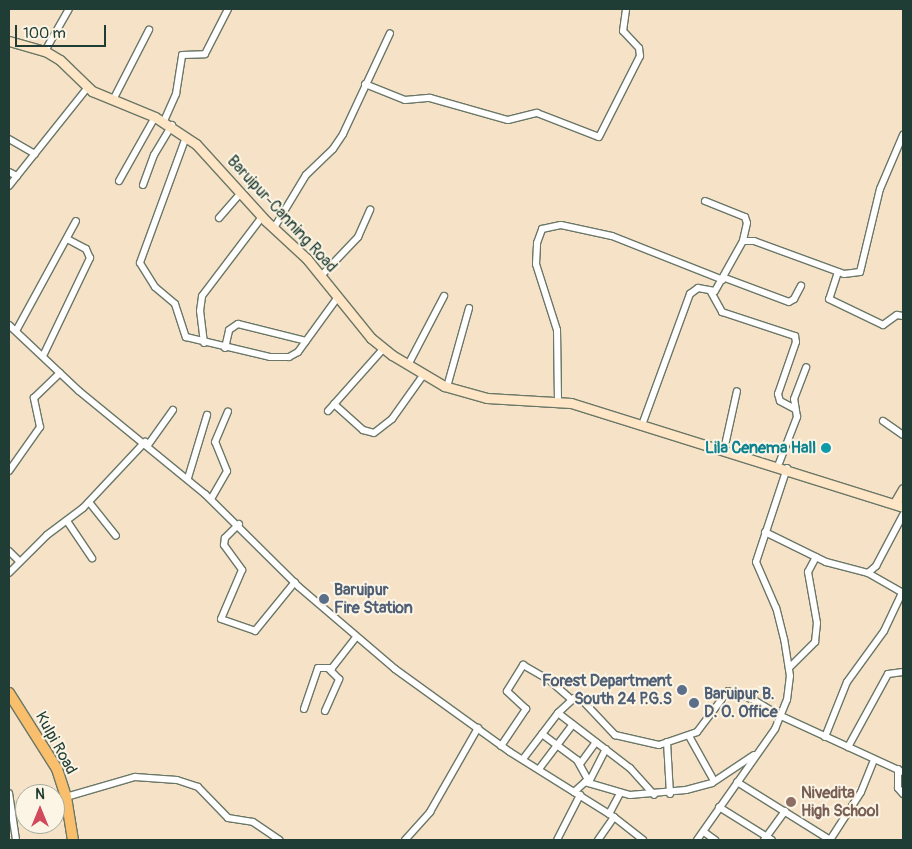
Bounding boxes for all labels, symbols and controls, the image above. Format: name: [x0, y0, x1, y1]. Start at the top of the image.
scale bar: [18, 15, 109, 47]
text: 100 m: [23, 24, 66, 43]
street label: Baruipur-Canning Road: [223, 152, 341, 276]
place label: Lila Cenema Hall: [705, 438, 816, 458]
marker: Lila Cenema Hall: [820, 442, 832, 454]
place label: Baruipur Fire Station: [334, 580, 413, 618]
marker: Baruipur Fire Station: [318, 593, 330, 605]
place label: Forest Department South 24 P.G.S: [542, 671, 672, 709]
marker: Forest Department South 24 P.G.S: [676, 684, 688, 696]
place label: Baruipur B. D. O. Office: [704, 684, 778, 722]
marker: Baruipur B. D. O. Office: [688, 697, 700, 709]
street label: Kulpi Road: [31, 708, 81, 778]
place label: Nivedita High School: [801, 783, 879, 821]
north arrow: [15, 784, 65, 834]
text: N: [35, 786, 45, 803]
marker: Nivedita High School: [785, 796, 797, 808]

